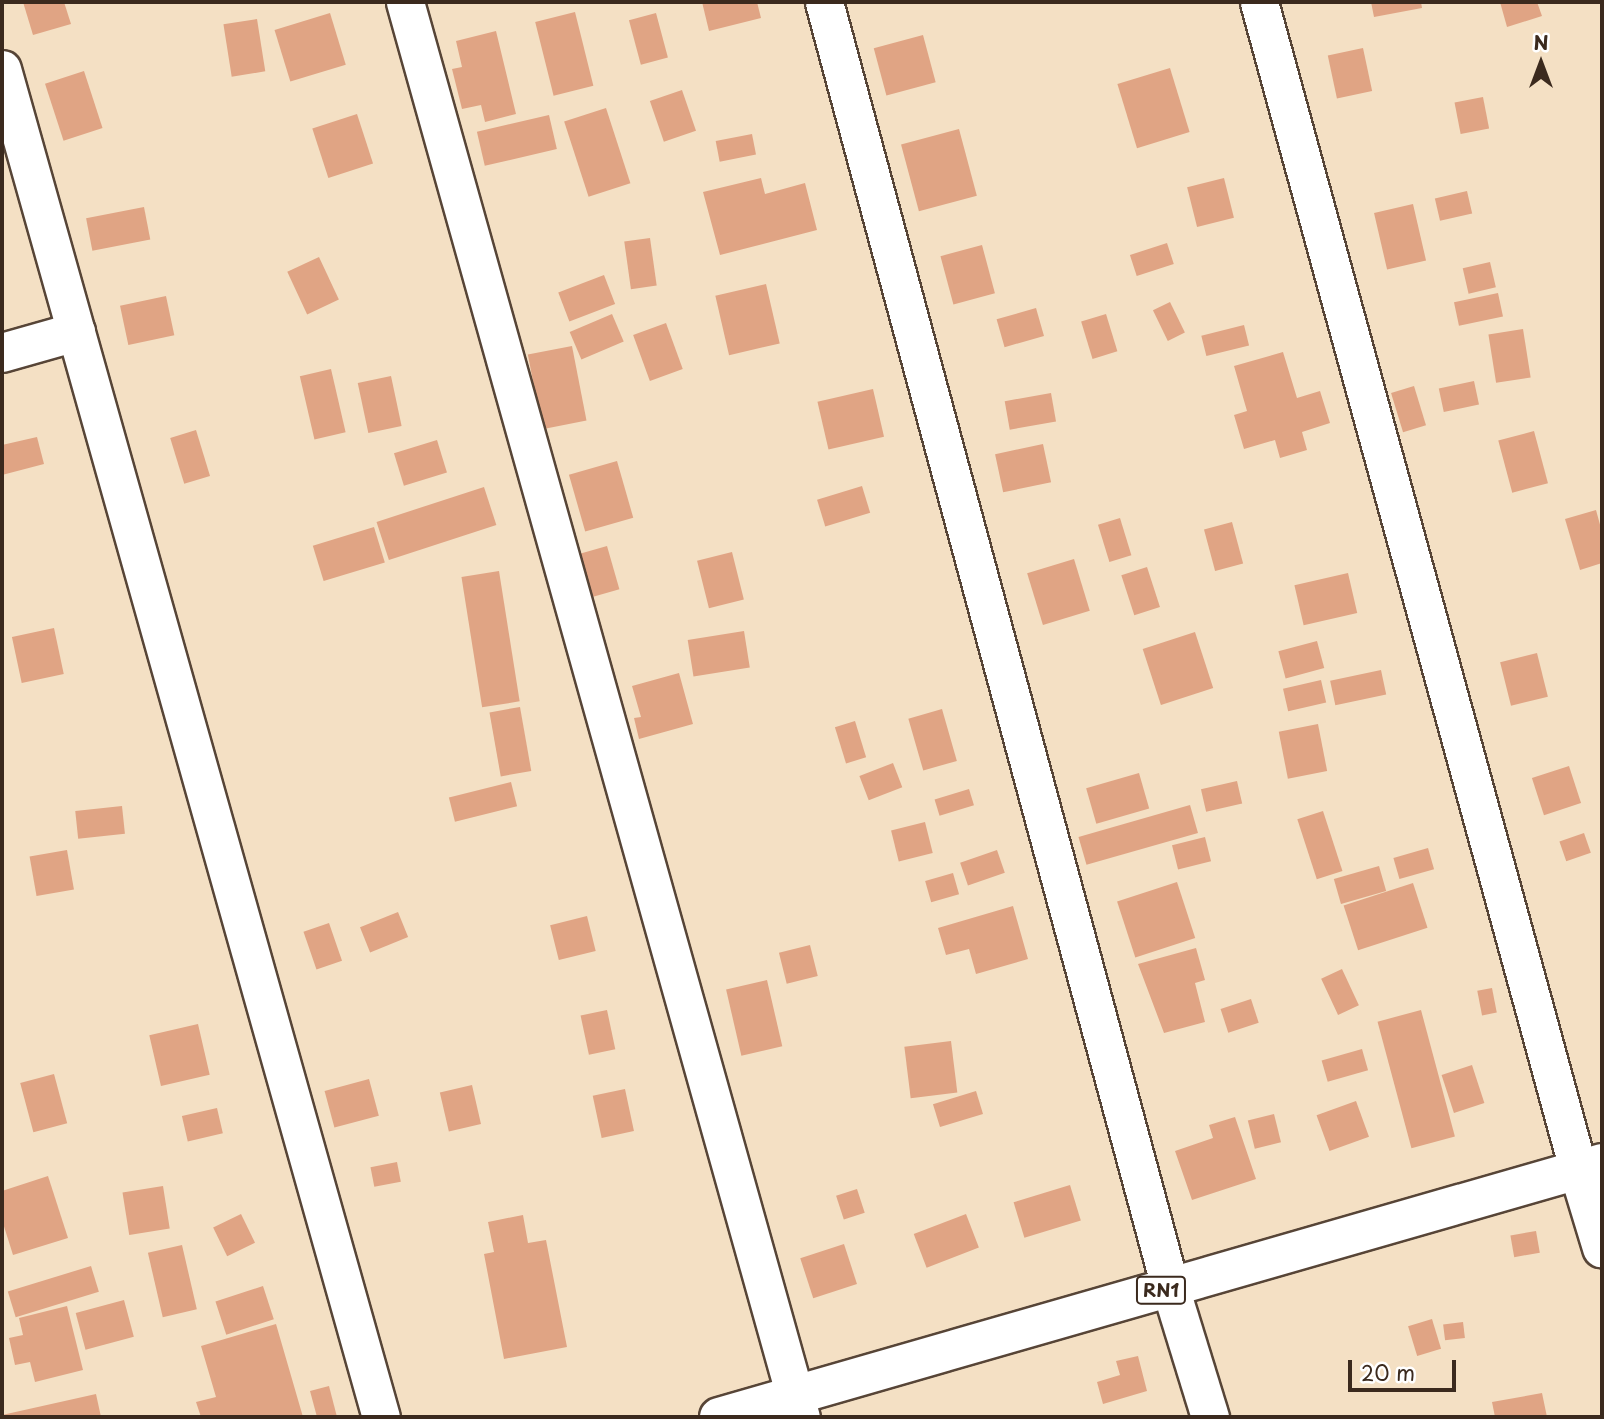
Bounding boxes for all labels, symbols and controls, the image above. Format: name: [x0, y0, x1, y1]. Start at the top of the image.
north arrow: [1506, 28, 1576, 98]
text: N: [1533, 28, 1549, 56]
road number: RN1: [1135, 1275, 1187, 1304]
scale bar: [1352, 1346, 1460, 1390]
text: 20 m: [1361, 1356, 1415, 1388]

